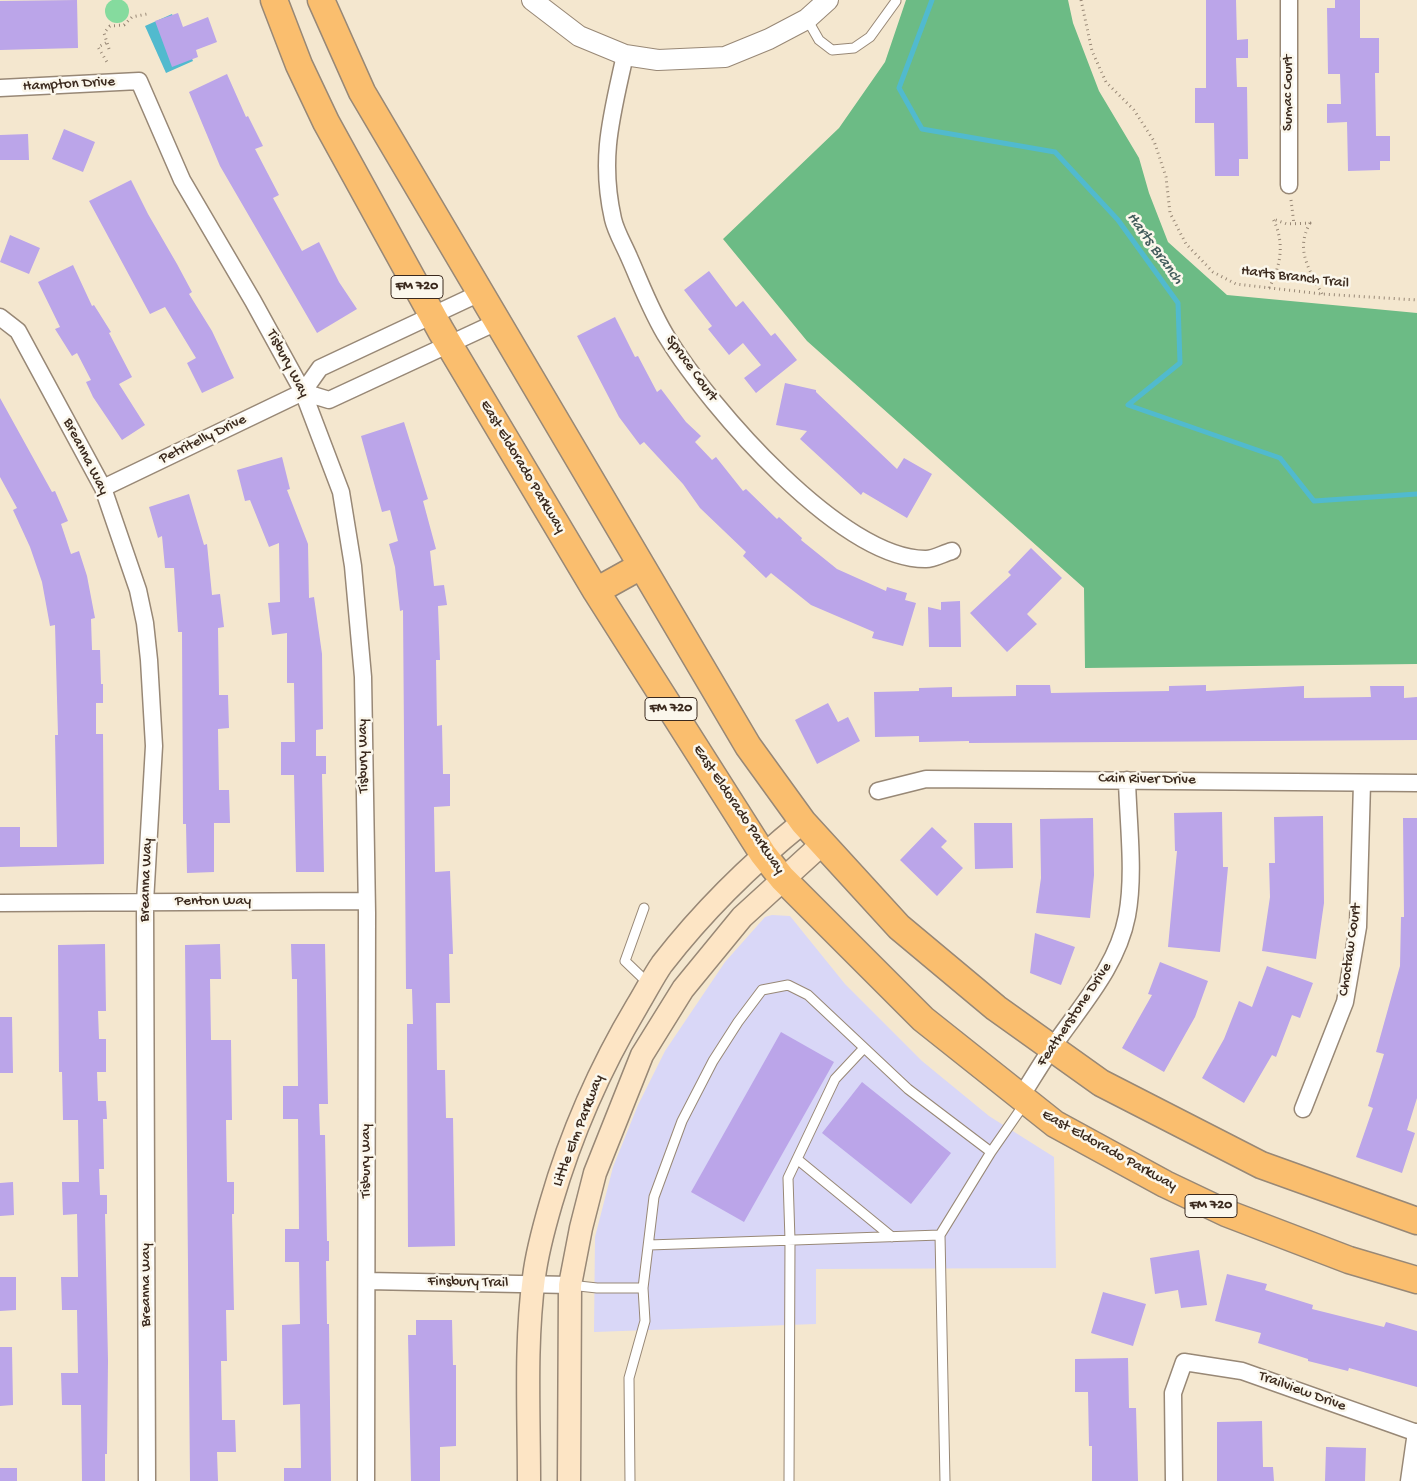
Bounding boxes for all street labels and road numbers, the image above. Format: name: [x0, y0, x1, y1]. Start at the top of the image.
street label: Sumac Court: [1280, 55, 1298, 131]
street label: Hampton Drive: [22, 74, 116, 96]
street label: Harts Branch Trail: [1240, 262, 1350, 294]
road number: FM 720: [391, 276, 443, 298]
street label: Tisbury Way: [262, 327, 312, 401]
street label: Spruce Court: [661, 332, 721, 406]
street label: East Eldorado Parkway: [475, 397, 569, 537]
street label: Petritelly Drive: [156, 411, 250, 469]
street label: Breanna Way: [58, 416, 112, 498]
road number: FM 720: [645, 698, 697, 721]
street label: Tisbury Way: [354, 719, 374, 793]
street label: East Eldorado Parkway: [688, 742, 788, 878]
street label: Cain River Drive: [1098, 770, 1196, 790]
street label: Breanna Way: [137, 838, 157, 922]
street label: Penton Way: [175, 893, 251, 911]
street label: Choctaw Court: [1336, 903, 1366, 997]
street label: Featherstone Drive: [1034, 960, 1116, 1070]
street label: Little Elm Parkway: [549, 1073, 609, 1189]
street label: East Eldorado Parkway: [1038, 1106, 1180, 1196]
street label: Tisbury Way: [358, 1124, 376, 1198]
road number: FM 720: [1185, 1194, 1237, 1218]
street label: Breanna Way: [138, 1243, 156, 1327]
street label: Finsbury Trail: [427, 1273, 509, 1293]
street label: Trailview Drive: [1256, 1368, 1348, 1416]

